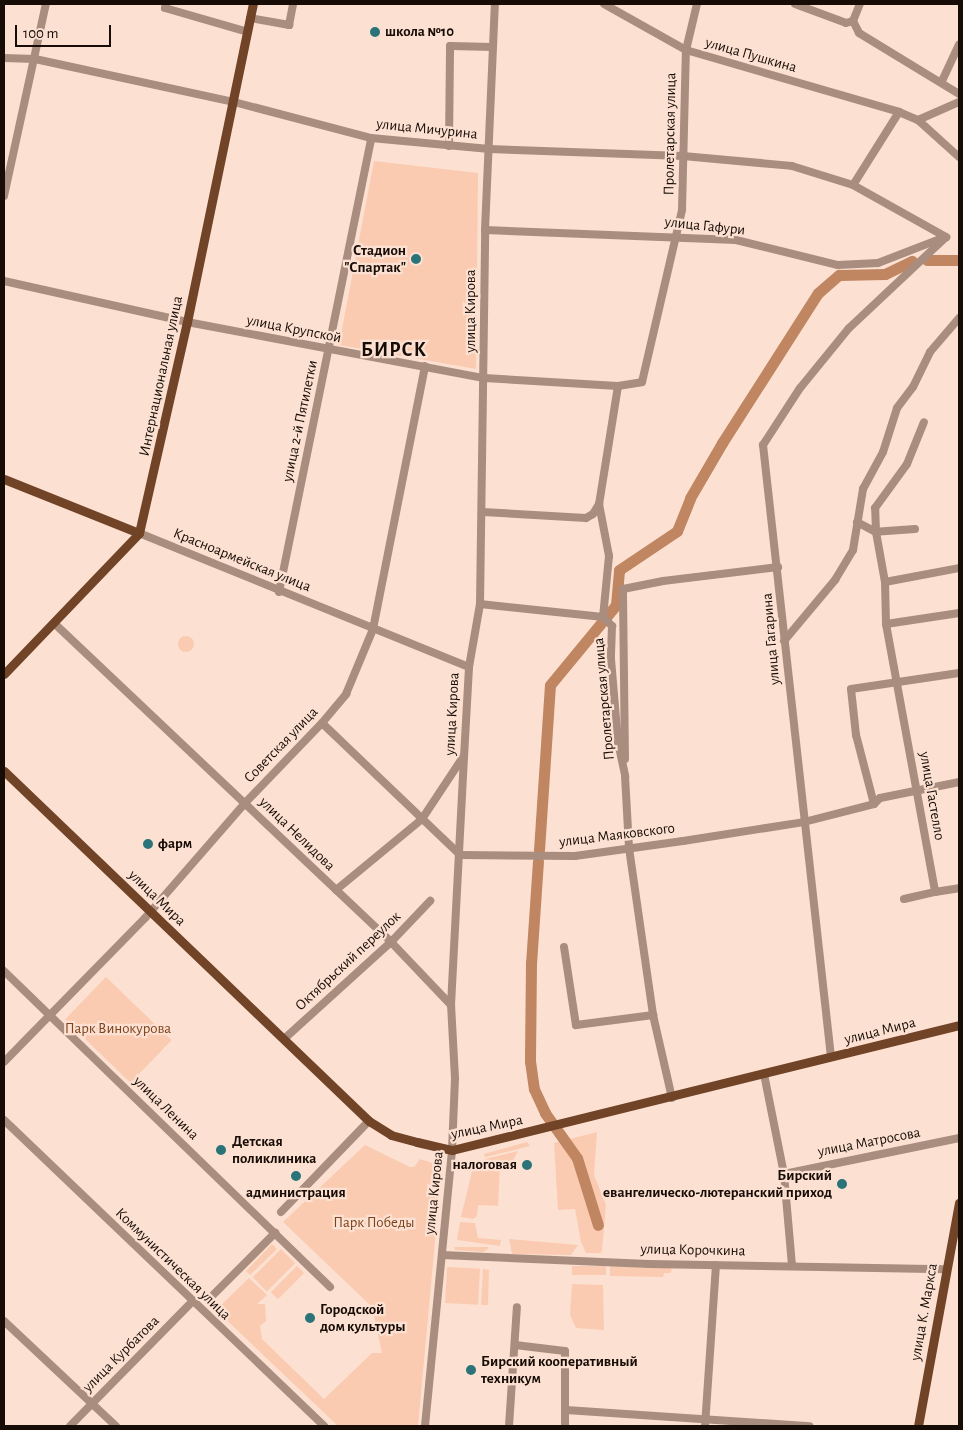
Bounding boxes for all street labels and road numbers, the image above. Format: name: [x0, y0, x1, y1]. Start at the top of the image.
street label: улица Пушкина: [703, 33, 799, 77]
street label: Пролетарская улица: [660, 72, 680, 196]
street label: улица Мичурина: [376, 115, 478, 143]
street label: улица Гафури: [664, 213, 746, 239]
street label: улица Кирова: [462, 269, 480, 353]
street label: Интернациональная улица: [135, 294, 187, 458]
street label: улица Крупской: [245, 311, 343, 347]
street label: улица 2-й Пятилетки: [278, 358, 322, 484]
street label: Красноармейская улица: [171, 524, 313, 596]
street label: улица Гагарина: [758, 592, 784, 686]
street label: Пролетарская улица: [590, 637, 618, 761]
street label: улица Кирова: [441, 672, 463, 756]
street label: Советская улица: [240, 703, 322, 787]
street label: улица Гастелло: [915, 750, 949, 842]
street label: улица Нелидова: [255, 793, 339, 875]
street label: улица Маяковского: [558, 819, 676, 851]
street label: улица Мира: [125, 866, 189, 930]
street label: Октябрьский переулок: [292, 907, 404, 1015]
street label: улица Мира: [843, 1013, 917, 1049]
street label: улица Ленина: [129, 1072, 203, 1144]
street label: улица Мира: [450, 1111, 524, 1143]
street label: улица Матросова: [816, 1123, 922, 1161]
street label: улица Кирова: [421, 1151, 447, 1235]
street label: Коммунистическая улица: [112, 1204, 234, 1324]
street label: улица Корочкина: [640, 1240, 746, 1260]
street label: улица К. Маркса: [907, 1262, 941, 1362]
street label: улица Курбатова: [79, 1312, 163, 1396]

